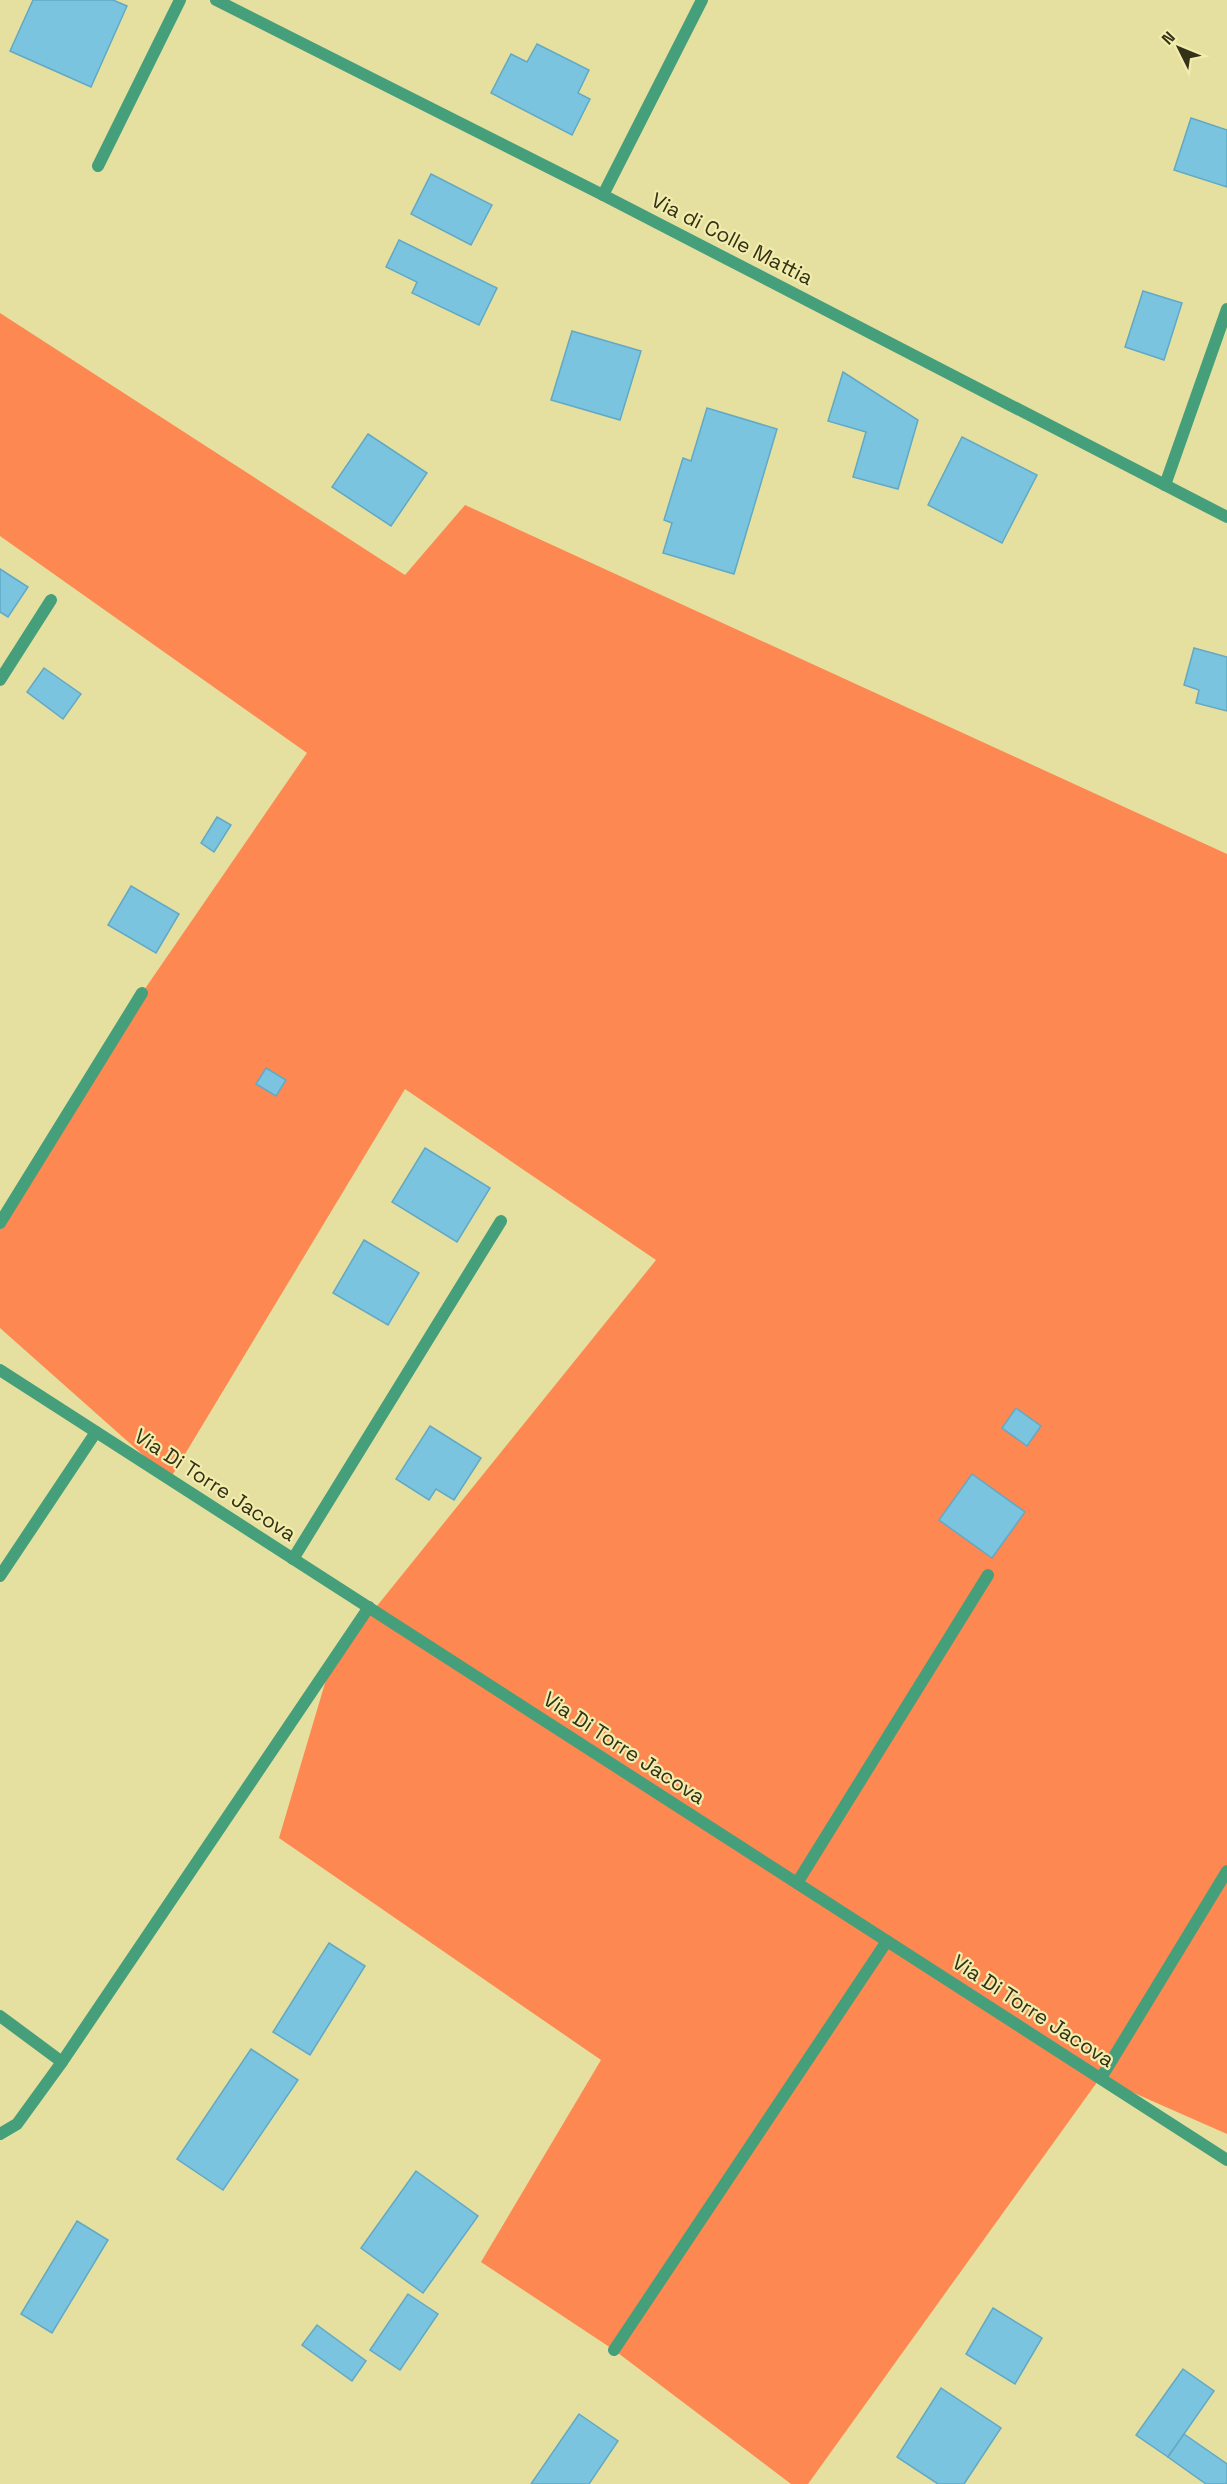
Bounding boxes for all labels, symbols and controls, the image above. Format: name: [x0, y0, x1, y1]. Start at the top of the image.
north arrow: [1149, 18, 1209, 78]
text: N: [1157, 27, 1180, 49]
street label: Via di Colle Mattia: [647, 186, 818, 291]
street label: Via Di Torre Jacova: [129, 1422, 301, 1547]
street label: Via Di Torre Jacova: [538, 1685, 710, 1810]
street label: Via Di Torre Jacova: [947, 1948, 1119, 2073]

